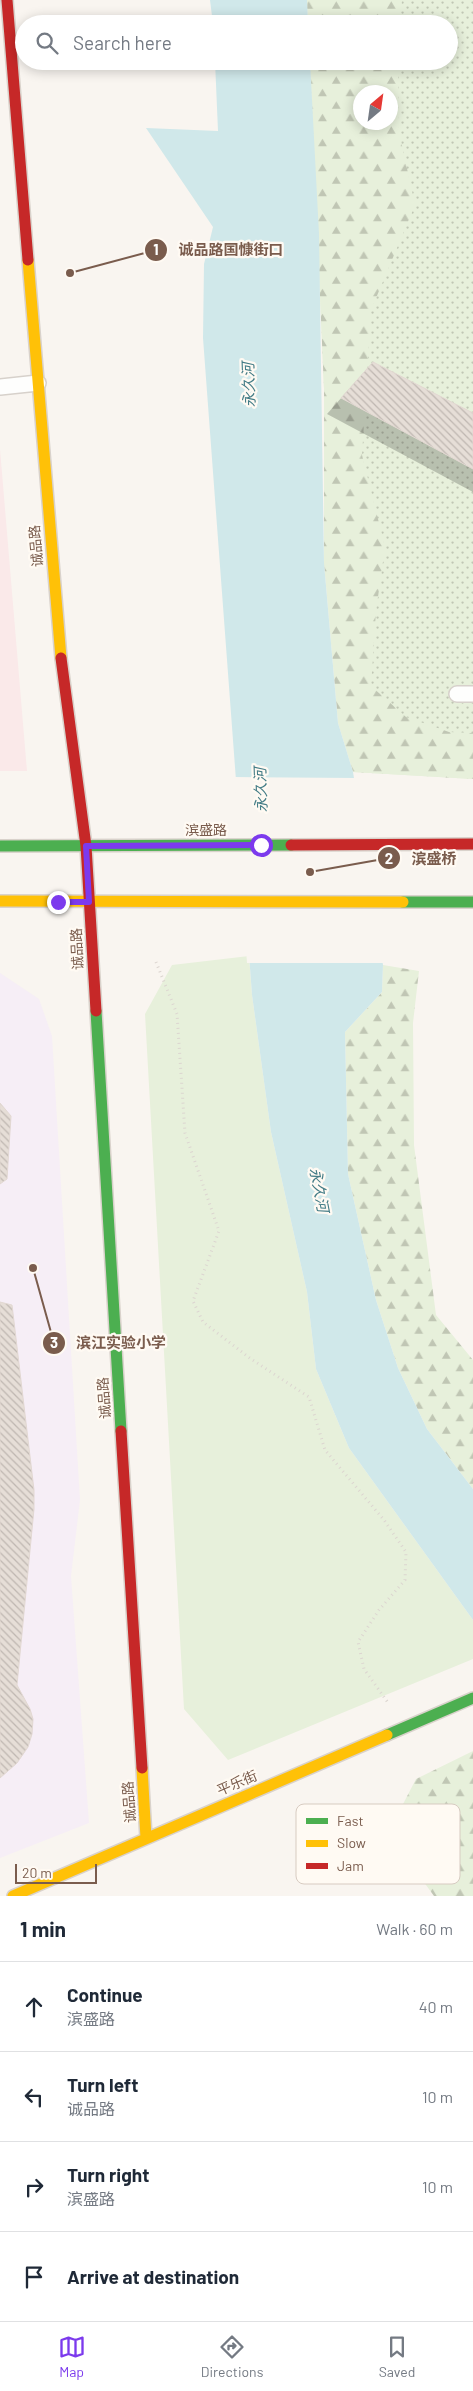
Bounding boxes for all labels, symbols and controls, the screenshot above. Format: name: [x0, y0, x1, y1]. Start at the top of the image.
search box: [15, 15, 458, 70]
icon: search: [33, 29, 61, 57]
text: Search here: [73, 31, 172, 54]
north arrow: [353, 85, 398, 130]
callout: 诚品路国慷街口: [144, 235, 294, 265]
text: 1: [153, 240, 159, 258]
text: 诚品路国慷街口: [178, 240, 284, 258]
water label: 永久河: [238, 359, 258, 408]
street label: 诚品路: [25, 524, 46, 568]
water label: 永久河: [250, 764, 270, 813]
street label: 滨盛路: [185, 821, 227, 838]
route start: [250, 834, 273, 857]
callout: 滨盛桥: [376, 843, 466, 873]
text: 2: [385, 849, 393, 867]
text: 滨盛桥: [411, 849, 457, 867]
route end: [47, 891, 70, 914]
street label: 诚品路: [67, 928, 86, 970]
water label: 永久河: [307, 1166, 334, 1217]
callout: 滨江实验小学: [41, 1328, 176, 1358]
text: 3: [50, 1333, 58, 1351]
text: 滨江实验小学: [76, 1333, 166, 1351]
street label: 诚品路: [94, 1376, 113, 1420]
street label: 平乐街: [214, 1767, 259, 1799]
street label: 诚品路: [119, 1780, 138, 1824]
legend: [296, 1804, 460, 1884]
text: Fast: [337, 1812, 363, 1829]
text: Slow: [337, 1834, 366, 1851]
text: Jam: [337, 1857, 364, 1874]
scale bar: [15, 1861, 98, 1884]
text: 20 m: [22, 1864, 52, 1881]
text: 1 min: [20, 1916, 66, 1941]
text: Walk · 60 m: [376, 1919, 453, 1938]
text: Continue: [67, 1983, 143, 2006]
icon: ahead: [20, 1993, 48, 2021]
text: 40 m: [419, 1997, 453, 2016]
text: 滨盛路: [67, 2009, 115, 2028]
text: Turn left: [67, 2073, 138, 2096]
icon: left: [20, 2083, 48, 2111]
text: 10 m: [422, 2087, 453, 2106]
text: 诚品路: [67, 2099, 115, 2118]
text: Turn right: [67, 2163, 149, 2186]
icon: right: [20, 2173, 48, 2201]
text: 10 m: [422, 2177, 453, 2196]
text: 滨盛路: [67, 2189, 115, 2208]
icon: arrive: [20, 2263, 48, 2291]
text: Arrive at destination: [67, 2265, 239, 2288]
tab: Map: [58, 2333, 86, 2380]
tab: Directions: [201, 2333, 263, 2380]
tab: Saved: [379, 2333, 415, 2380]

